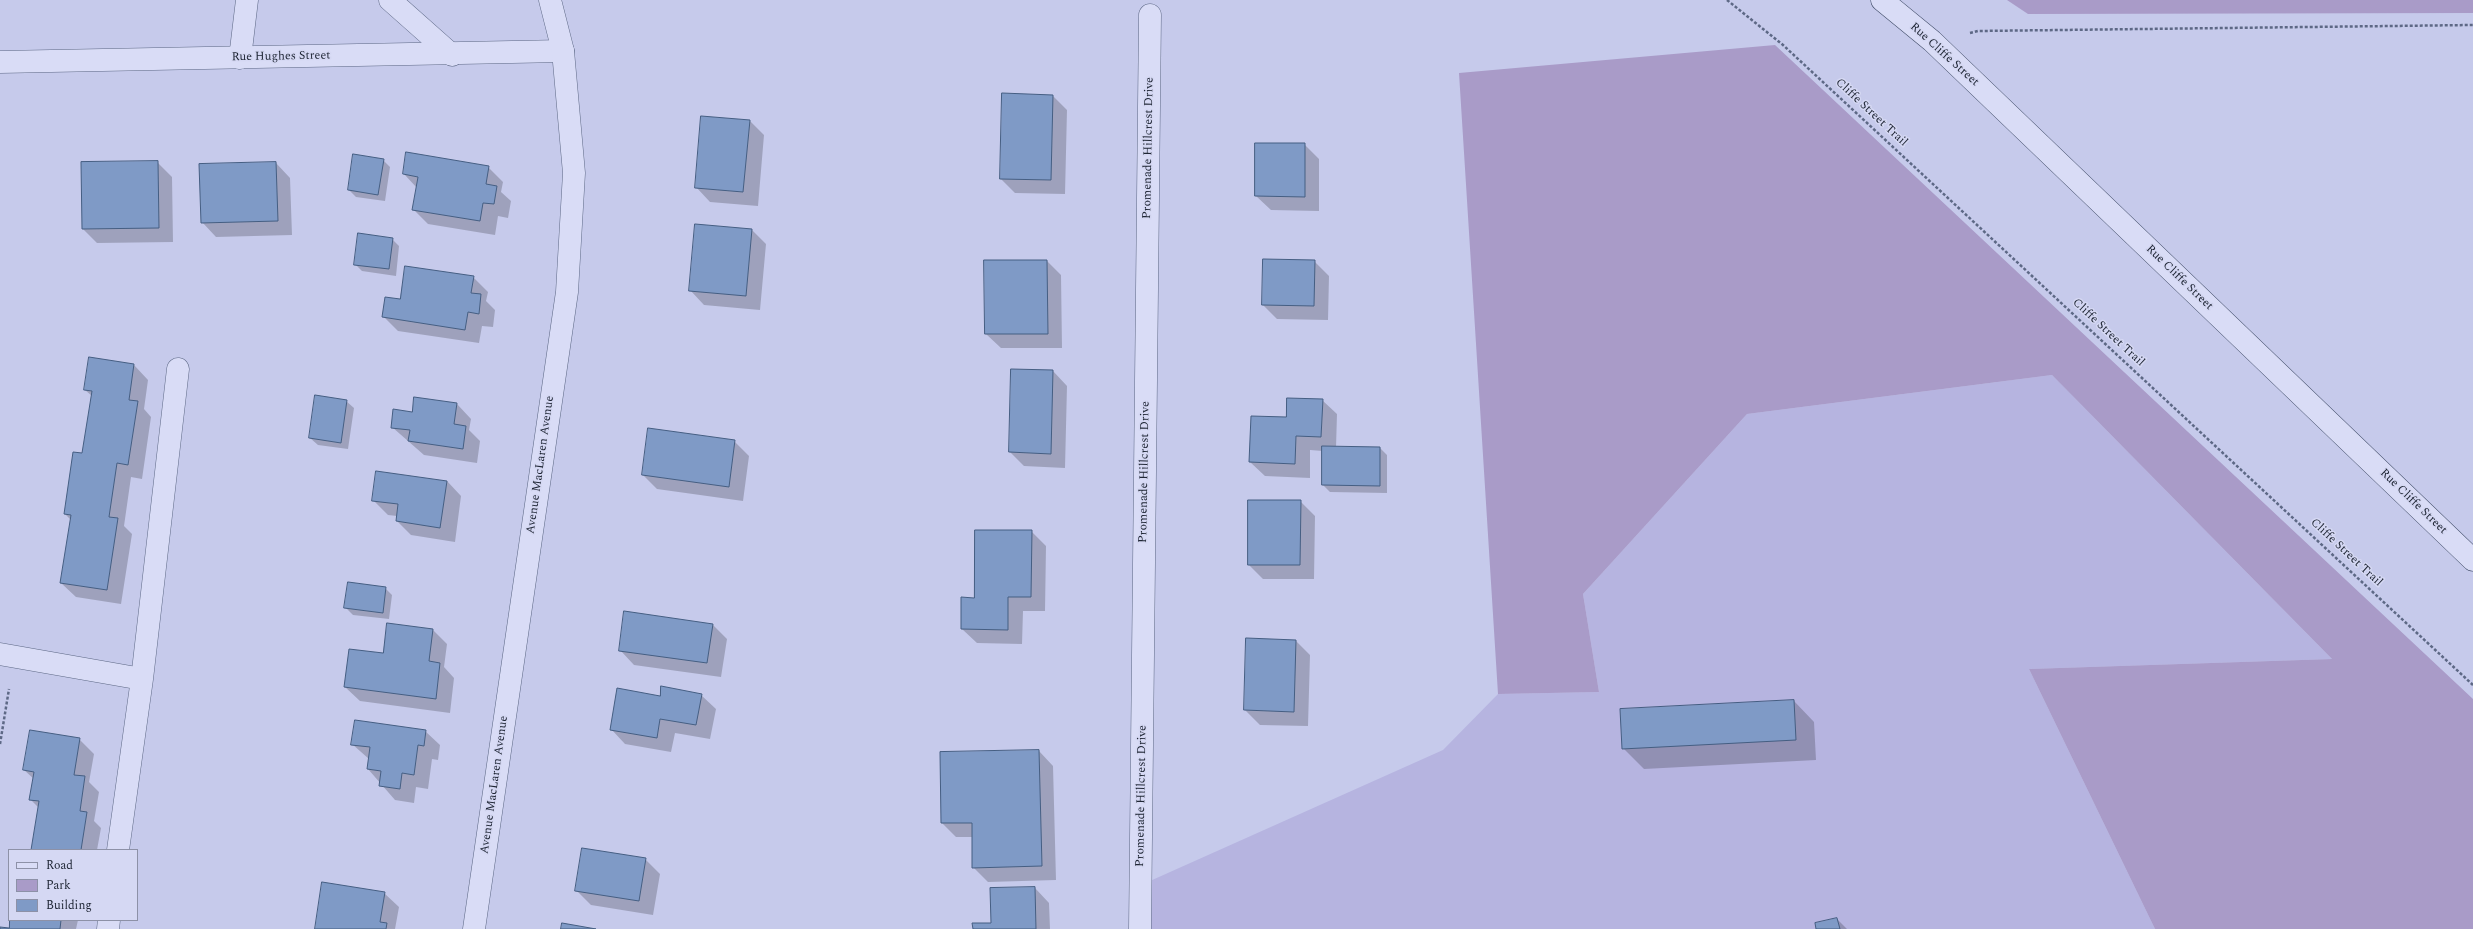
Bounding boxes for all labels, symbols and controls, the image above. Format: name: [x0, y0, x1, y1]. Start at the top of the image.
street label: Rue Cliffe Street: [1906, 20, 1982, 90]
street label: Rue Hughes Street: [231, 49, 331, 65]
street label: Cliffe Street Trail: [1832, 76, 1910, 150]
street label: Promenade Hillcrest Drive: [1141, 77, 1157, 219]
street label: Rue Cliffe Street: [2142, 242, 2216, 314]
street label: Cliffe Street Trail: [2069, 296, 2147, 370]
street label: Avenue MacLaren Avenue: [524, 395, 558, 535]
street label: Promenade Hillcrest Drive: [1137, 401, 1153, 543]
street label: Rue Cliffe Street: [2376, 466, 2450, 538]
street label: Cliffe Street Trail: [2307, 516, 2385, 590]
street label: Avenue MacLaren Avenue: [478, 715, 512, 855]
street label: Promenade Hillcrest Drive: [1134, 725, 1150, 867]
legend: [8, 849, 138, 921]
text: Road: [46, 856, 73, 875]
text: Park: [46, 876, 71, 895]
text: Building: [46, 896, 92, 915]

